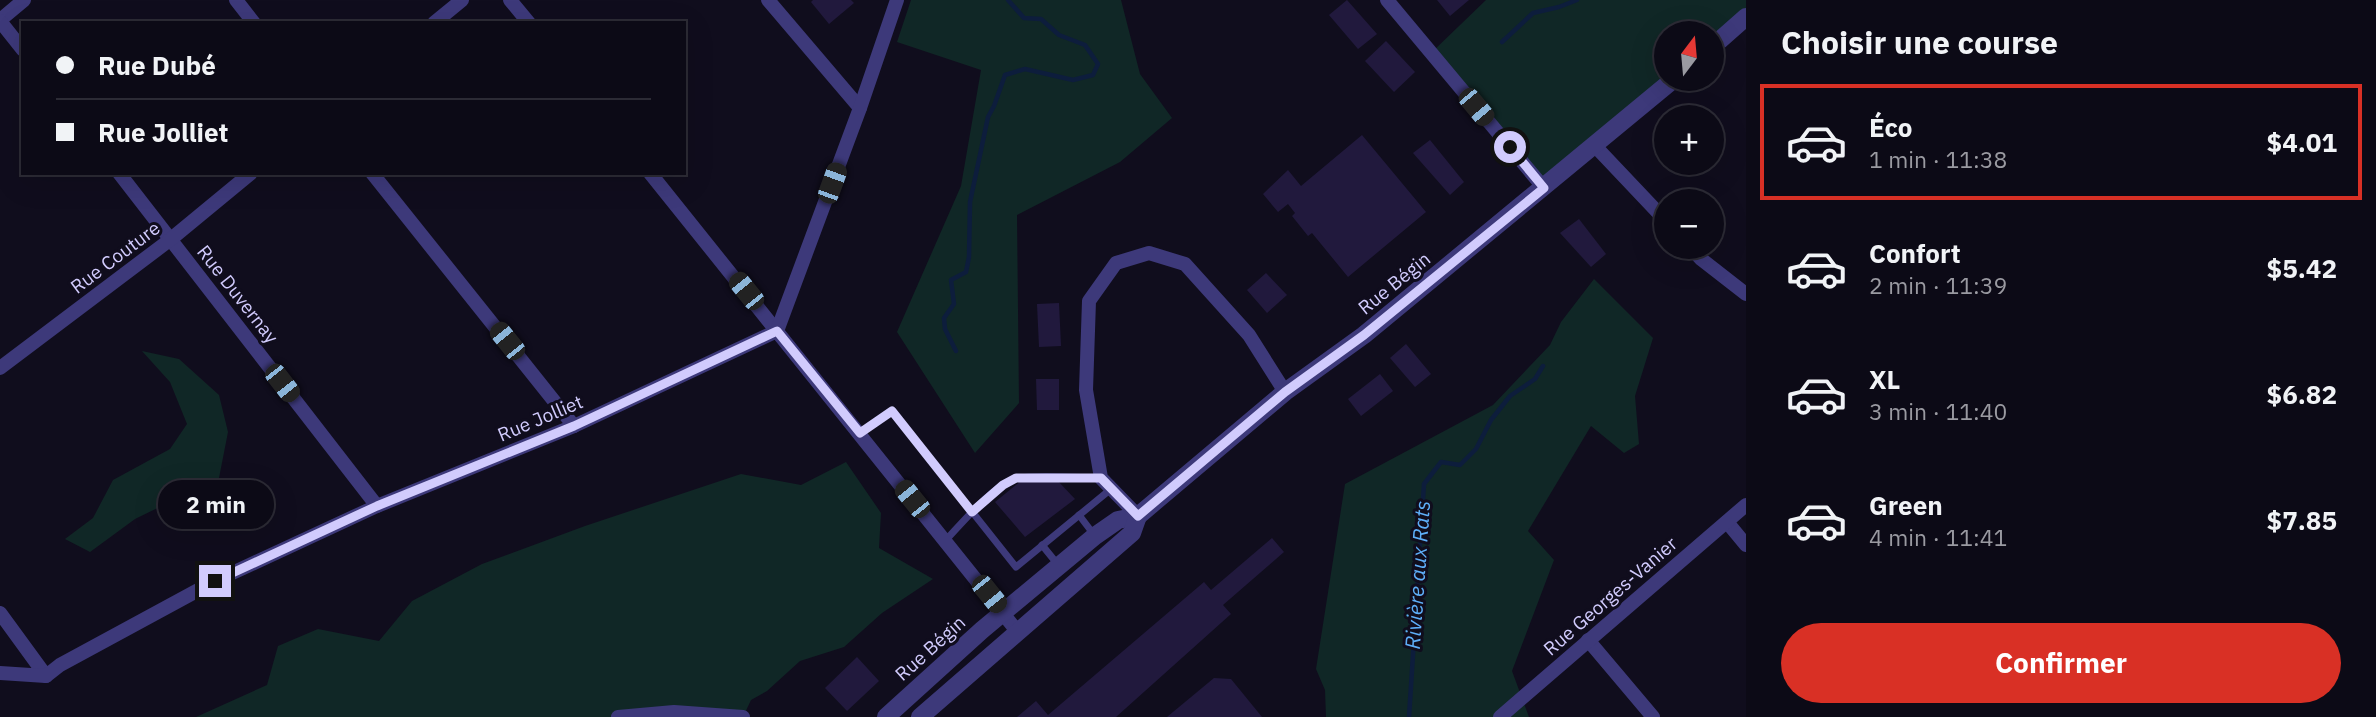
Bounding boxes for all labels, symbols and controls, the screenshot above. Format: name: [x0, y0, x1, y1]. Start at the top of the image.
north arrow: [1654, 21, 1724, 91]
map controls: [1654, 21, 1724, 259]
text: Choisir une course: [1781, 21, 2058, 63]
text: Rue Dubé: [98, 48, 216, 82]
car: [1455, 84, 1498, 130]
button: +: [1654, 105, 1724, 175]
text: Éco: [1869, 110, 1913, 144]
icon: car: [1785, 111, 1848, 174]
text: Rue Jolliet: [98, 115, 229, 149]
text: $4.01: [2267, 125, 2337, 159]
route start: [1494, 131, 1526, 163]
text: 1 min · 11:38: [1869, 144, 2007, 174]
car: [815, 160, 850, 206]
button: −: [1654, 189, 1724, 259]
street label: Rue Couture: [66, 216, 164, 298]
text: Confort: [1869, 236, 1961, 270]
icon: car: [1785, 237, 1848, 300]
street label: Rue Duvernay: [192, 240, 284, 348]
street label: Rue Bégin: [1353, 247, 1435, 319]
text: $5.42: [2267, 251, 2337, 285]
car: [725, 268, 768, 314]
text: 2 min · 11:39: [1869, 270, 2007, 300]
car: [486, 318, 529, 364]
car: [261, 360, 304, 406]
text: XL: [1869, 362, 1900, 396]
icon: car: [1785, 363, 1848, 426]
text: $6.82: [2267, 377, 2337, 411]
street label: Rue Jolliet: [494, 389, 586, 447]
text: 3 min · 11:40: [1869, 396, 2007, 426]
car: [891, 476, 934, 522]
callout: 2 min: [157, 480, 273, 528]
text: Green: [1869, 488, 1943, 522]
text: 2 min: [186, 489, 246, 519]
icon: car: [1785, 489, 1848, 552]
water label: Rivière aux Rats: [1398, 500, 1436, 650]
text: $7.85: [2267, 503, 2337, 537]
text: 4 min · 11:41: [1869, 522, 2007, 552]
street label: Rue Georges-Vanier: [1538, 531, 1682, 661]
route end: [199, 565, 231, 597]
car: [968, 571, 1011, 617]
street label: Rue Bégin: [890, 610, 970, 686]
button: Confirmer: [1781, 623, 2341, 703]

